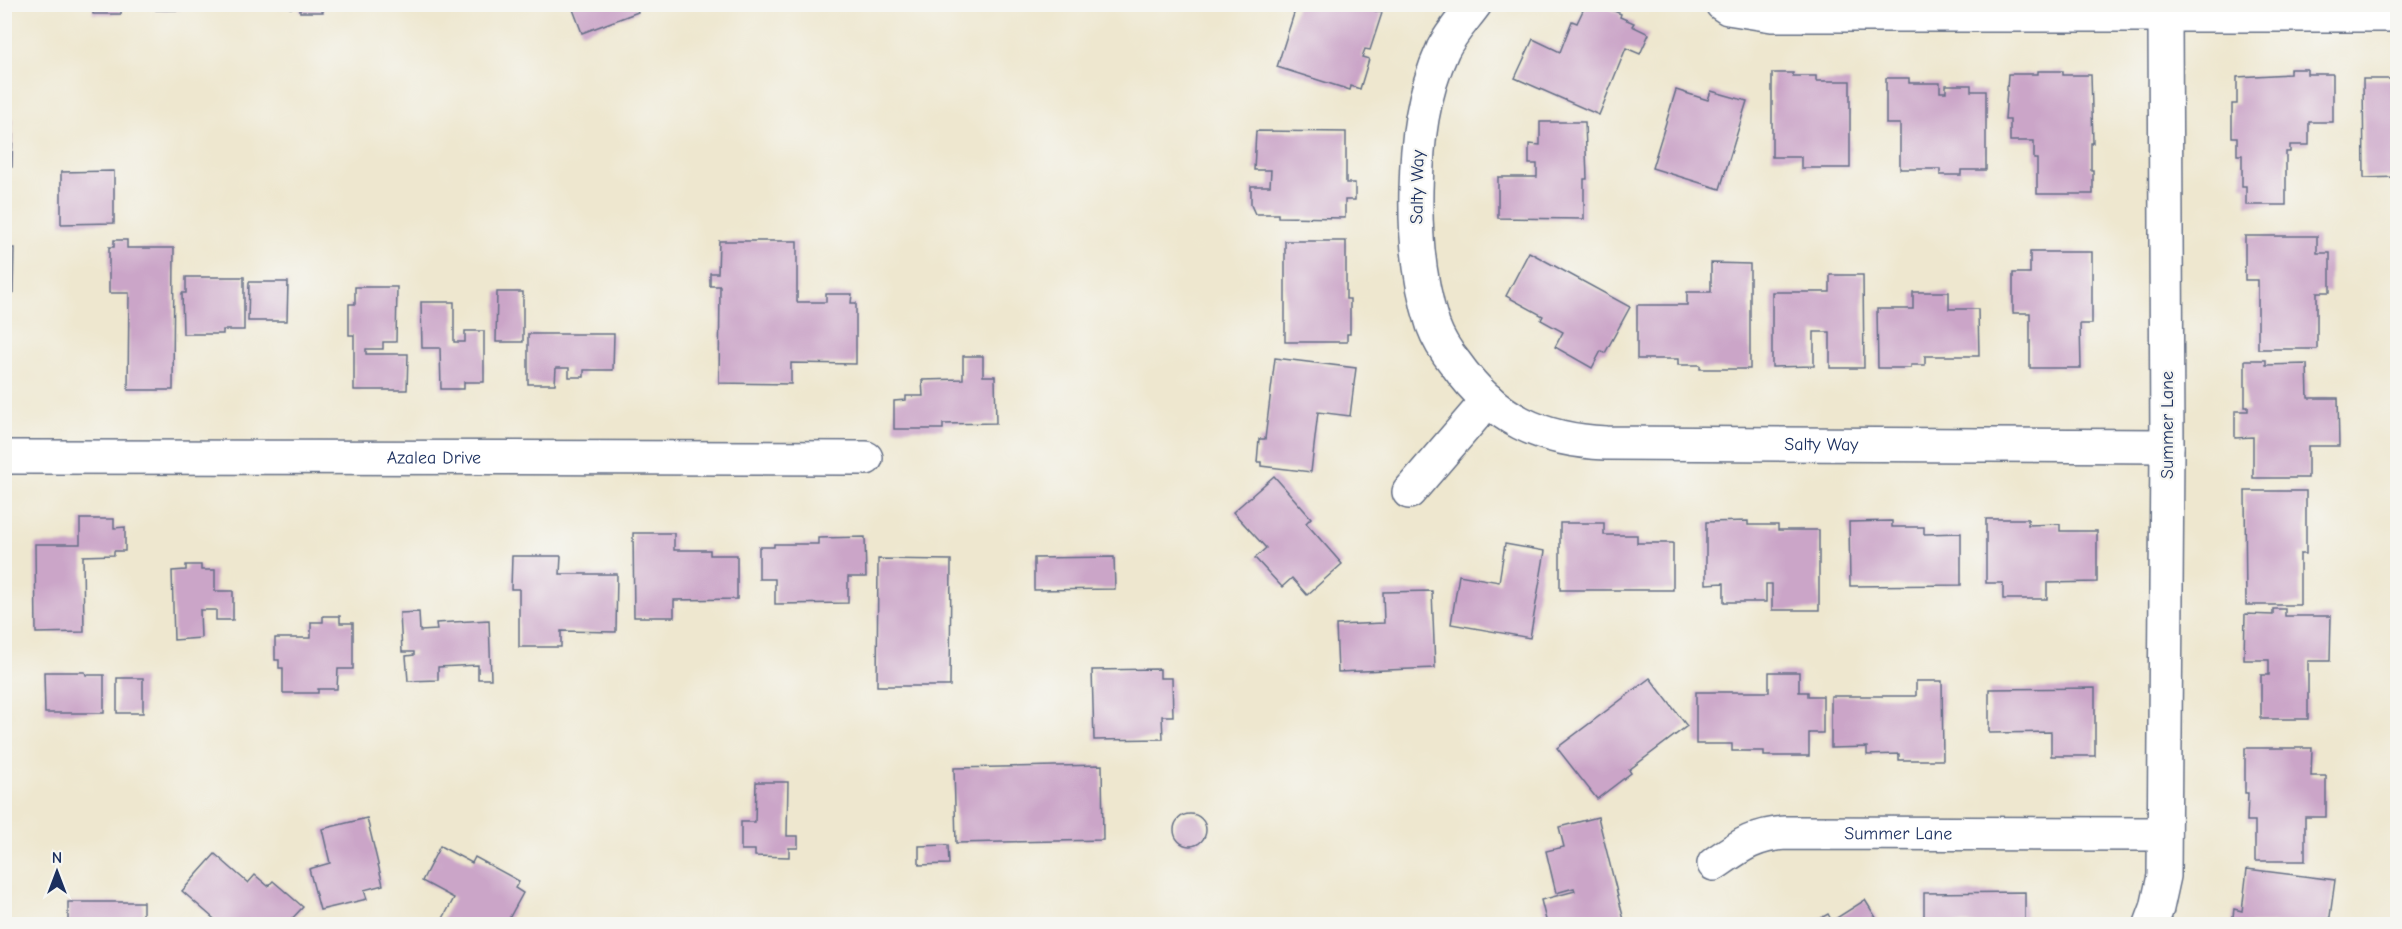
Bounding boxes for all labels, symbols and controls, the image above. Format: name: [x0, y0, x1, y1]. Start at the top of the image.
street label: Salty Way: [1406, 149, 1429, 224]
street label: Summer Lane: [2157, 371, 2178, 479]
street label: Salty Way: [1784, 434, 1859, 455]
street label: Azalea Drive: [387, 447, 481, 469]
street label: Summer Lane: [1844, 823, 1952, 844]
north arrow: [27, 842, 87, 902]
text: N: [52, 849, 62, 867]

